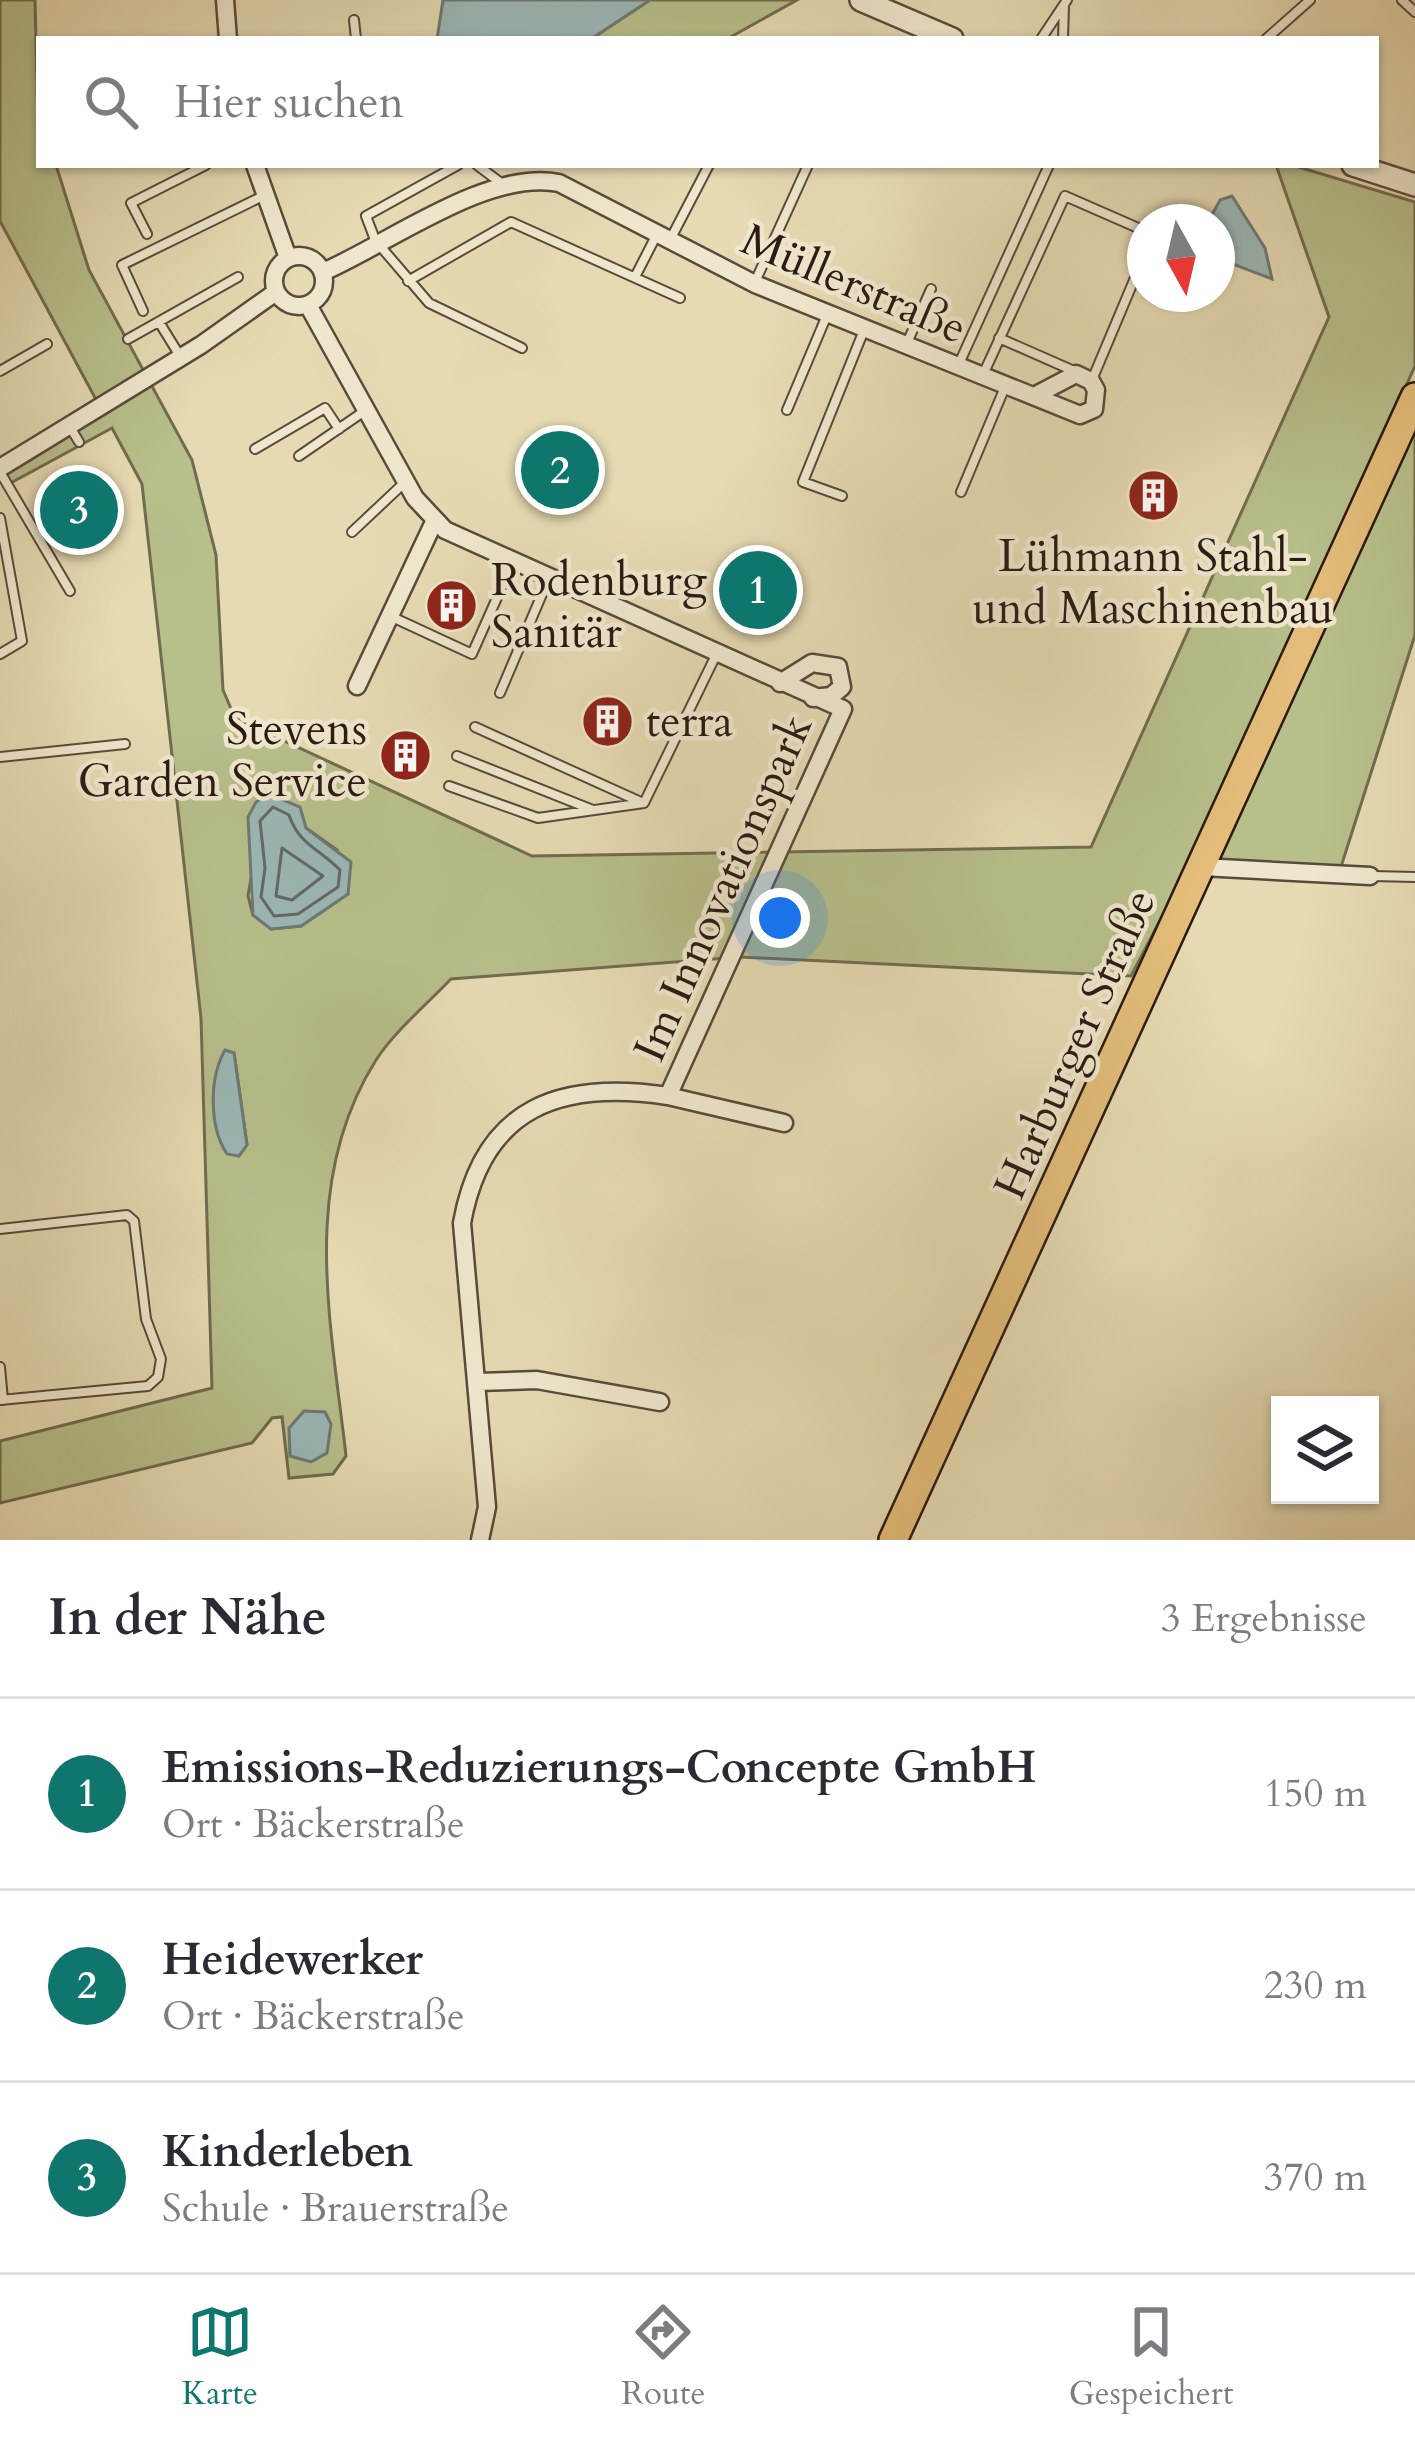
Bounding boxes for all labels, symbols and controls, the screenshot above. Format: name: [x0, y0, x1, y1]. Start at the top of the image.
search box: [36, 36, 1379, 168]
icon: search: [78, 69, 144, 135]
text: Hier suchen: [174, 72, 404, 133]
north arrow: [1127, 204, 1235, 312]
street label: Müllerstraße: [732, 209, 976, 359]
pin: 2: [521, 425, 599, 515]
pin: 3: [40, 465, 118, 555]
building icon: Lühmann Stahl- und Maschinenbau: [1125, 467, 1181, 523]
place label: Lühmann Stahl- und Maschinenbau: [973, 526, 1333, 639]
pin: 1: [719, 545, 797, 635]
place label: Rodenburg Sanitär: [491, 550, 708, 663]
building icon: Rodenburg Sanitär: [424, 578, 480, 634]
place label: terra: [646, 691, 733, 752]
building icon: terra: [579, 693, 635, 749]
place label: Stevens Garden Service: [78, 699, 367, 812]
street label: Im Innovationspark: [619, 705, 827, 1071]
building icon: Stevens Garden Service: [378, 727, 434, 783]
street label: Harburger Straße: [979, 880, 1171, 1208]
your location: [750, 888, 810, 948]
map controls: [1271, 1396, 1379, 1504]
button: layers: [1271, 1396, 1379, 1504]
text: In der Nähe: [48, 1583, 327, 1653]
text: 3 Ergebnisse: [1161, 1592, 1367, 1645]
text: Emissions-Reduzierungs-Concepte GmbH: [162, 1737, 1036, 1798]
text: 1: [77, 1767, 97, 1820]
text: 150 m: [1264, 1767, 1367, 1820]
text: Ort · Bäckerstraße: [162, 1798, 465, 1851]
text: Heidewerker: [162, 1929, 423, 1990]
text: 2: [77, 1959, 97, 2012]
text: 230 m: [1264, 1959, 1367, 2012]
text: Ort · Bäckerstraße: [162, 1990, 465, 2043]
text: Kinderleben: [162, 2121, 413, 2182]
text: 3: [77, 2151, 97, 2204]
text: 370 m: [1264, 2151, 1367, 2204]
text: Schule · Brauerstraße: [162, 2182, 509, 2235]
tab: Karte: [182, 2299, 258, 2416]
tab: Route: [621, 2299, 705, 2416]
tab: Gespeichert: [1069, 2299, 1233, 2416]

